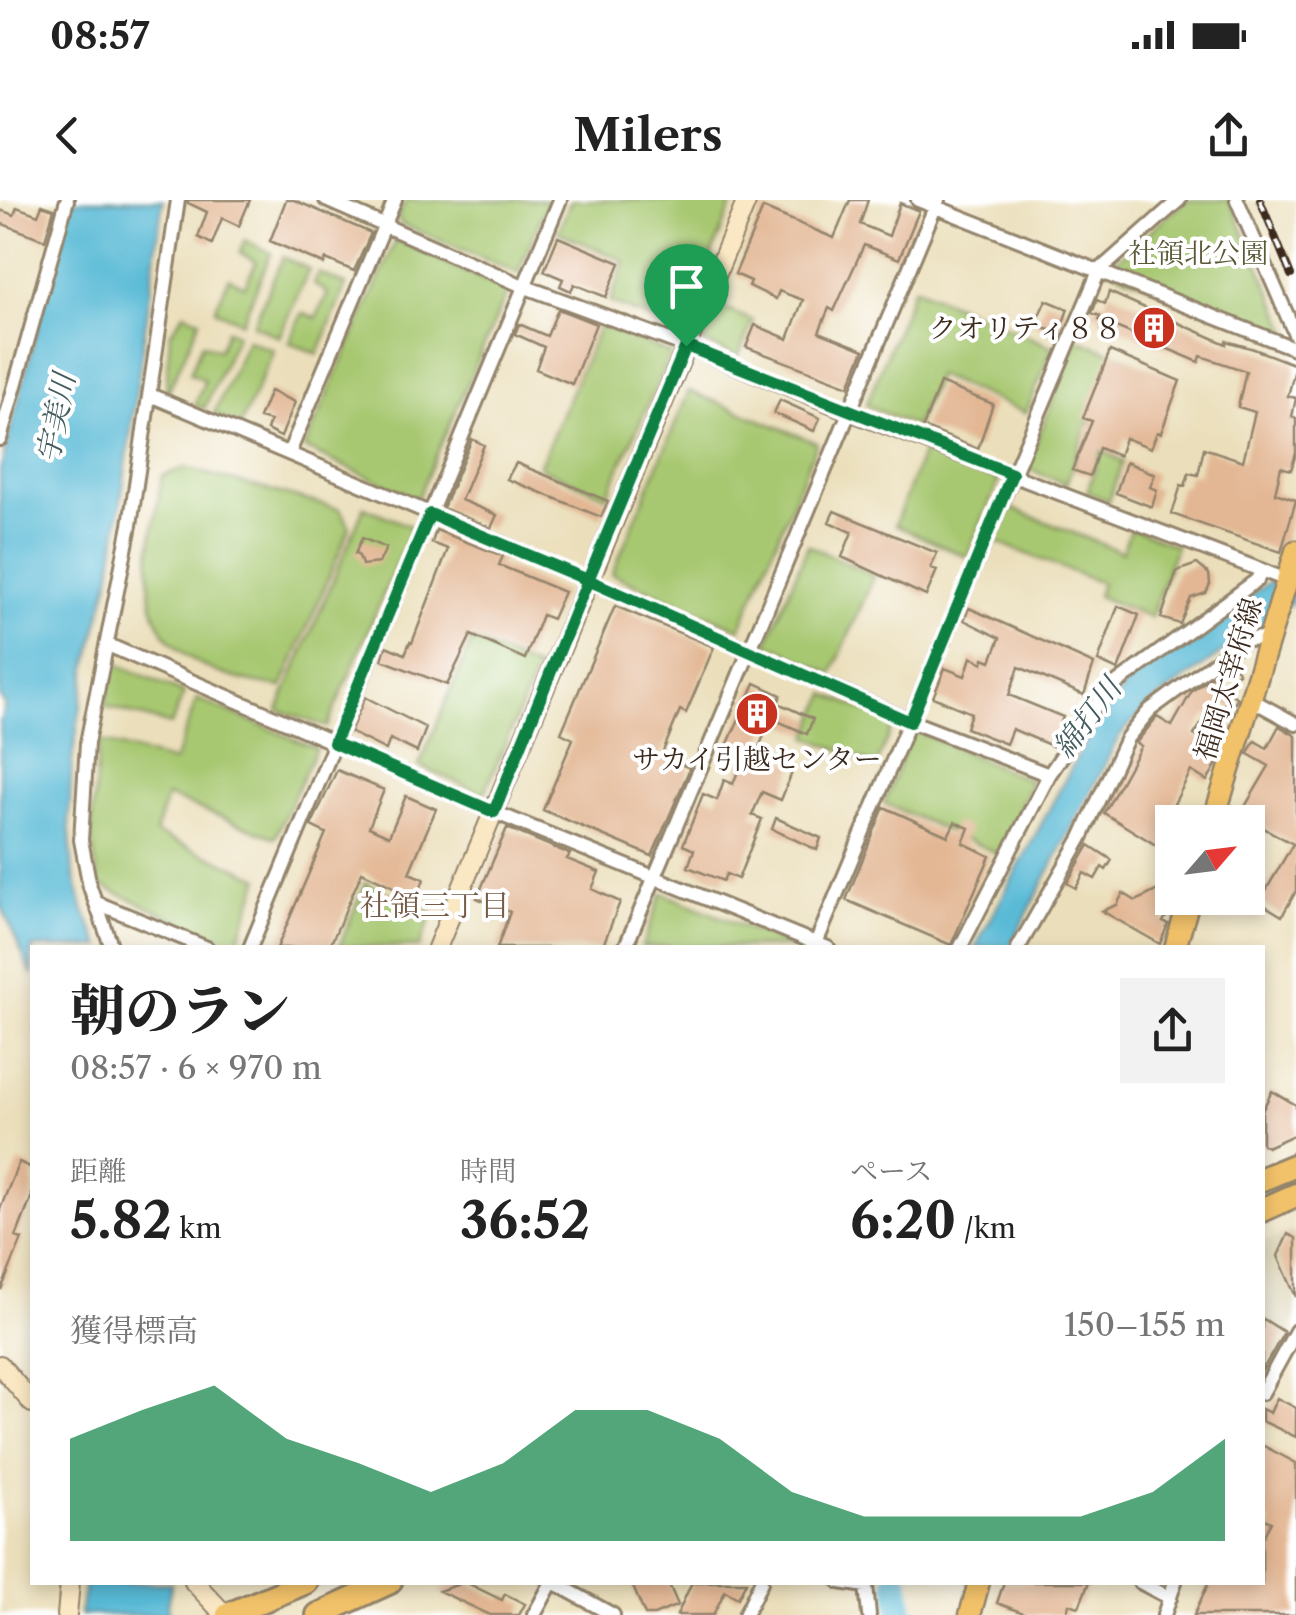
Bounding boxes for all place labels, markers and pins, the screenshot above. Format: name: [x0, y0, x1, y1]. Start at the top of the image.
pin: [644, 244, 729, 347]
building icon: クオリティ８８: [1131, 305, 1177, 351]
place label: クオリティ８８: [929, 311, 1122, 345]
building icon: サカイ引越センター: [734, 691, 780, 737]
place label: サカイ引越センター: [632, 742, 882, 776]

